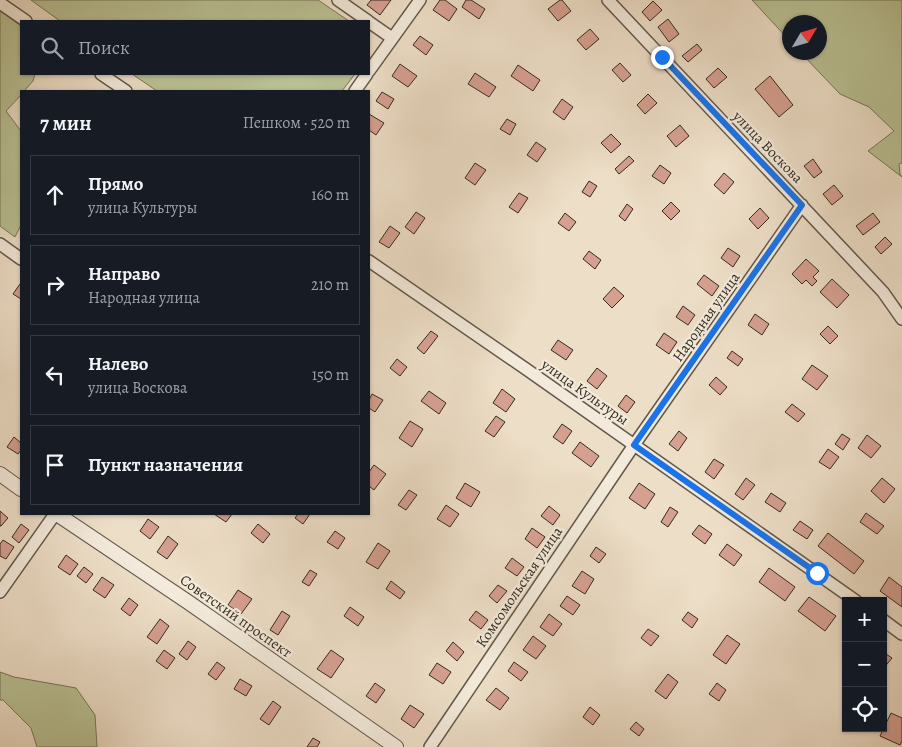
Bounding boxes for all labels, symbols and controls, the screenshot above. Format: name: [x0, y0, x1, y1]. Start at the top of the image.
north arrow: [782, 15, 827, 60]
search box: [20, 20, 370, 75]
icon: search: [38, 34, 66, 62]
text: Поиск: [78, 35, 130, 61]
route end: [651, 46, 674, 69]
street label: улица Воскова: [728, 106, 808, 188]
text: 7 мин: [40, 109, 92, 137]
text: Пешком · 520 m: [243, 112, 350, 134]
text: Прямо: [88, 171, 143, 197]
icon: ahead: [41, 181, 69, 209]
text: 160 m: [311, 184, 349, 206]
text: улица Культуры: [88, 197, 197, 219]
text: Направо: [88, 261, 160, 287]
street label: Народная улица: [668, 268, 744, 366]
icon: right: [41, 271, 69, 299]
text: 210 m: [311, 274, 349, 296]
text: Народная улица: [88, 287, 200, 309]
text: Налево: [88, 351, 148, 377]
street label: улица Культуры: [536, 354, 633, 430]
icon: left: [41, 361, 69, 389]
text: 150 m: [312, 364, 349, 386]
text: улица Воскова: [88, 377, 188, 399]
icon: arrive: [41, 451, 69, 479]
text: Пункт назначения: [88, 452, 243, 478]
street label: Комсомольская улица: [471, 523, 567, 651]
route start: [806, 562, 829, 585]
street label: Советский проспект: [176, 570, 296, 662]
map controls: [842, 597, 887, 732]
button: +: [842, 597, 887, 642]
button: −: [842, 642, 887, 687]
button: locate: [842, 687, 887, 732]

